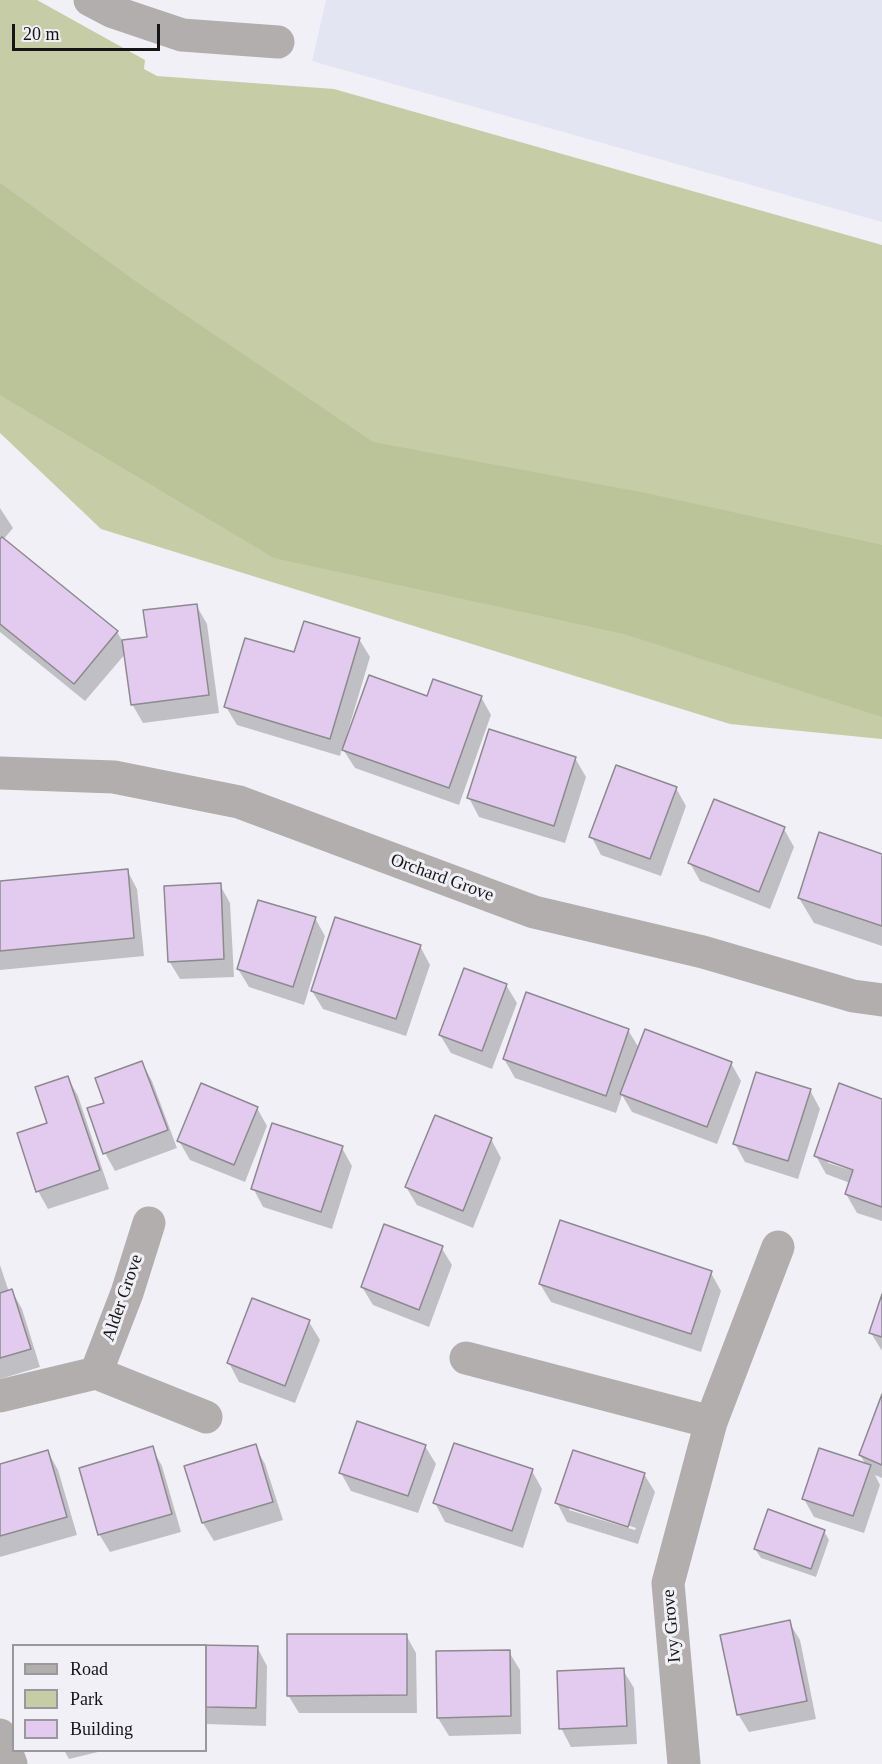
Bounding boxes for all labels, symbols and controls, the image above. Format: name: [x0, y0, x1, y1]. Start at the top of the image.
scale bar: [15, 12, 164, 50]
text: 20 m: [23, 24, 60, 44]
street label: Orchard Grove: [387, 849, 497, 907]
street label: Alder Grove: [98, 1252, 148, 1344]
street label: Ivy Grove: [658, 1588, 686, 1664]
legend: [12, 1644, 207, 1752]
text: Road: [70, 1659, 108, 1679]
text: Park: [70, 1689, 103, 1709]
text: Building: [70, 1719, 133, 1739]

